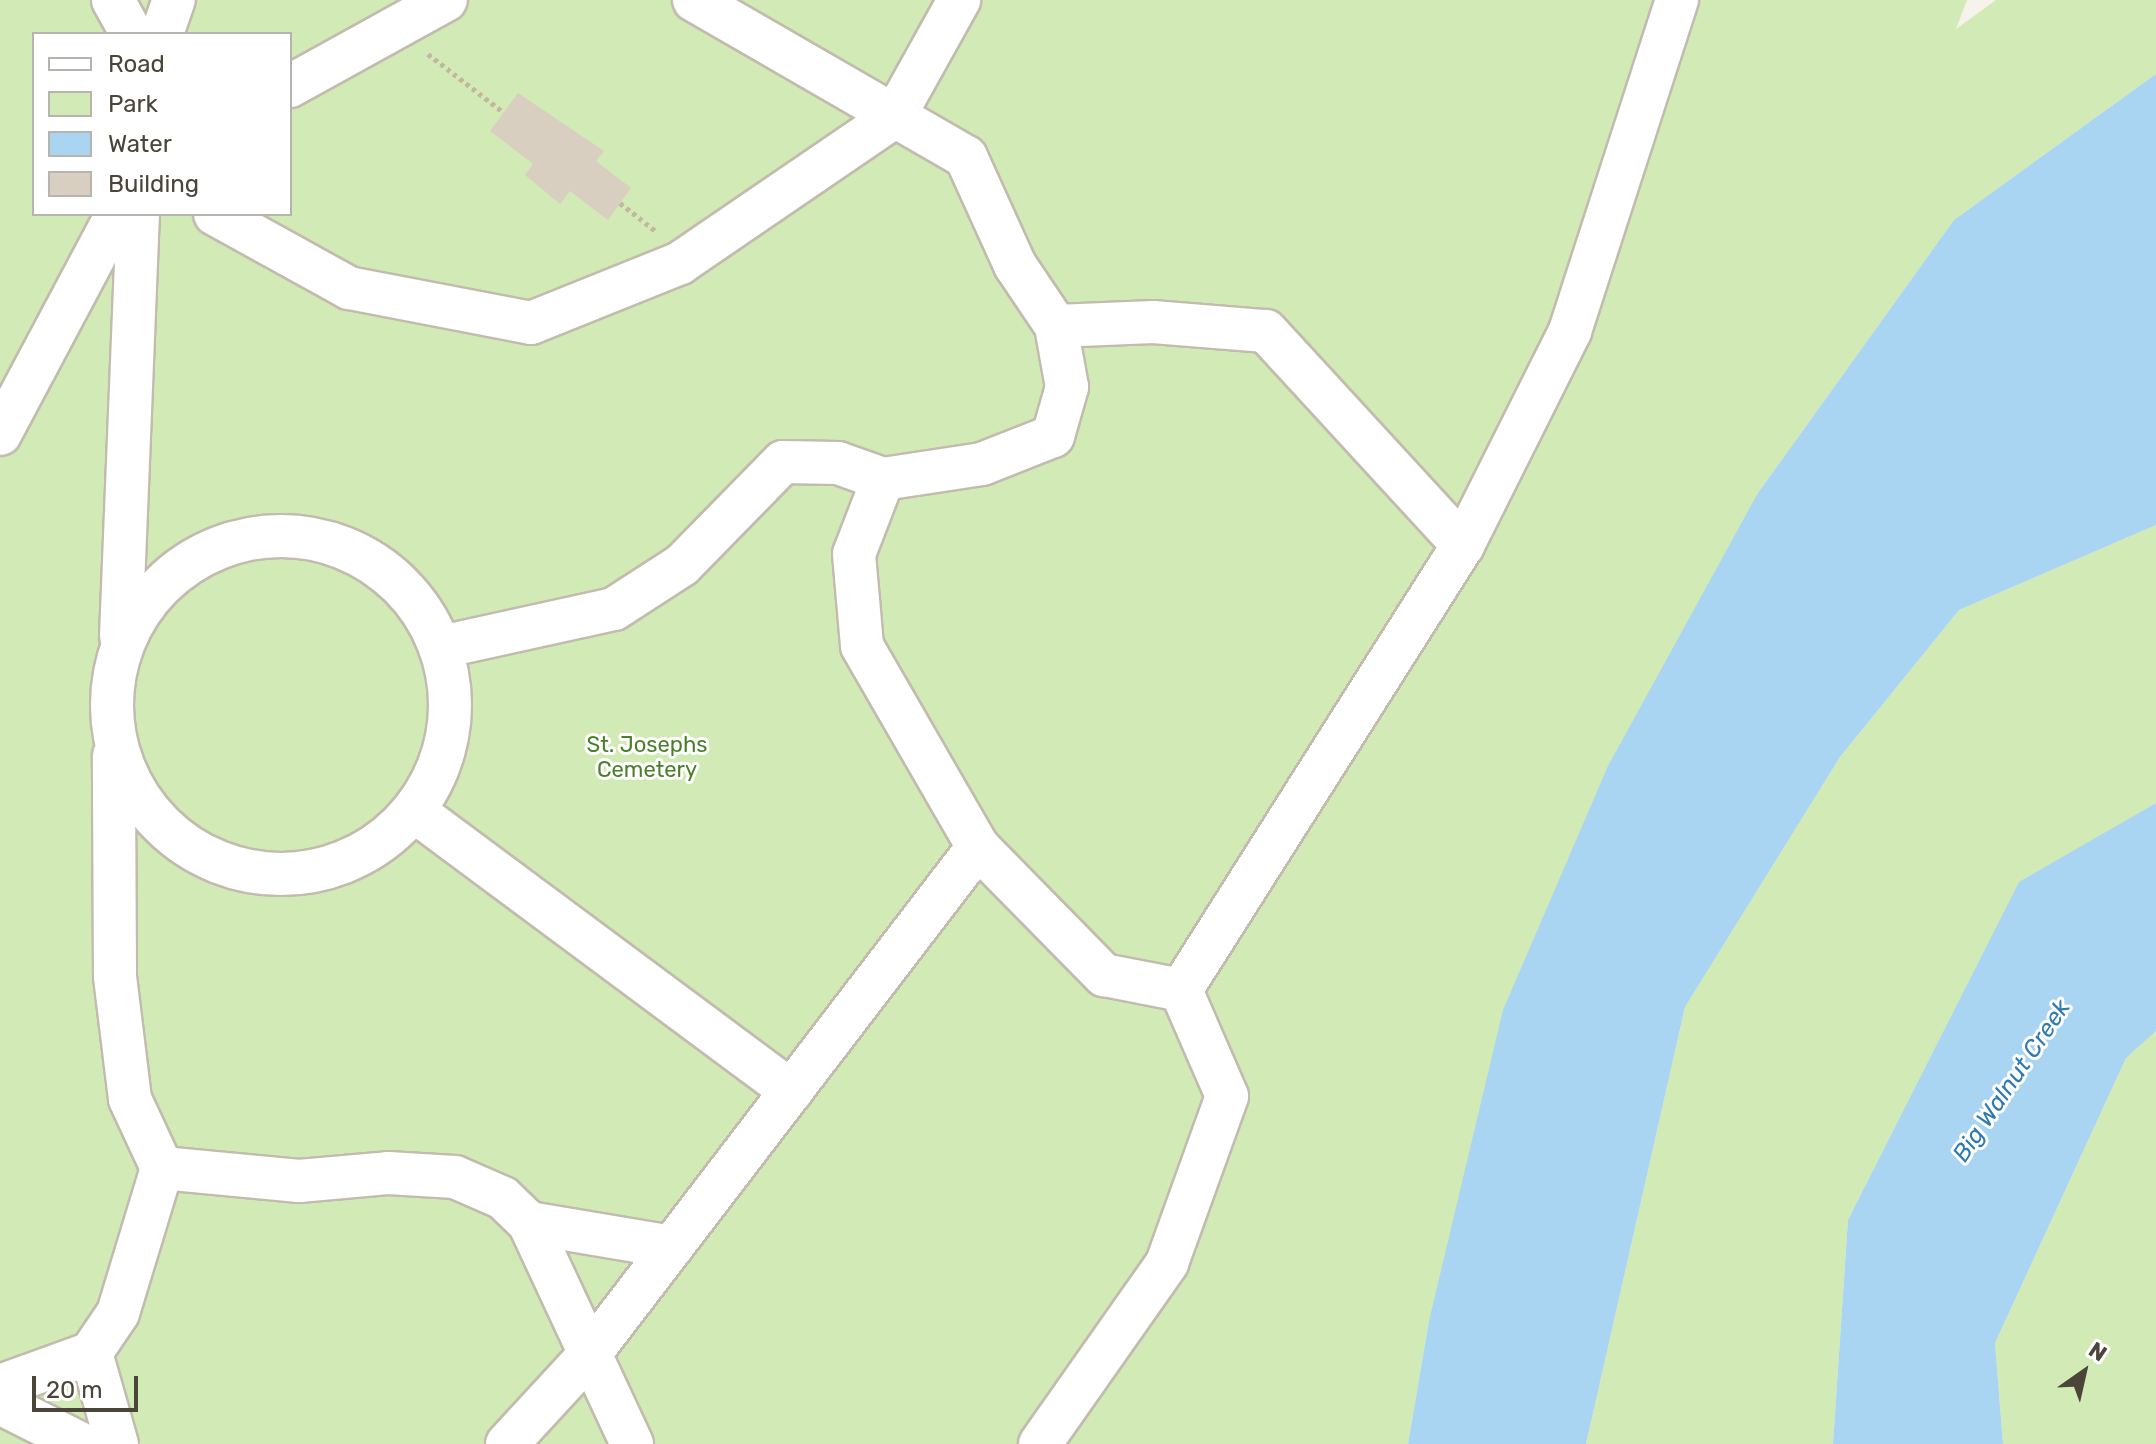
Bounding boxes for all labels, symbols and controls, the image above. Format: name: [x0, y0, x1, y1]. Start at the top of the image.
legend: [32, 32, 292, 216]
text: Road: [108, 50, 165, 78]
text: Park: [108, 90, 158, 118]
text: Water: [108, 130, 172, 158]
text: Building: [108, 170, 199, 198]
park label: St. Josephs Cemetery: [586, 731, 708, 782]
water label: Big Walnut Creek: [1947, 994, 2077, 1168]
north arrow: [2044, 1332, 2124, 1412]
text: N: [2084, 1336, 2112, 1367]
scale bar: [36, 1360, 142, 1410]
text: 20 m: [46, 1376, 103, 1404]

